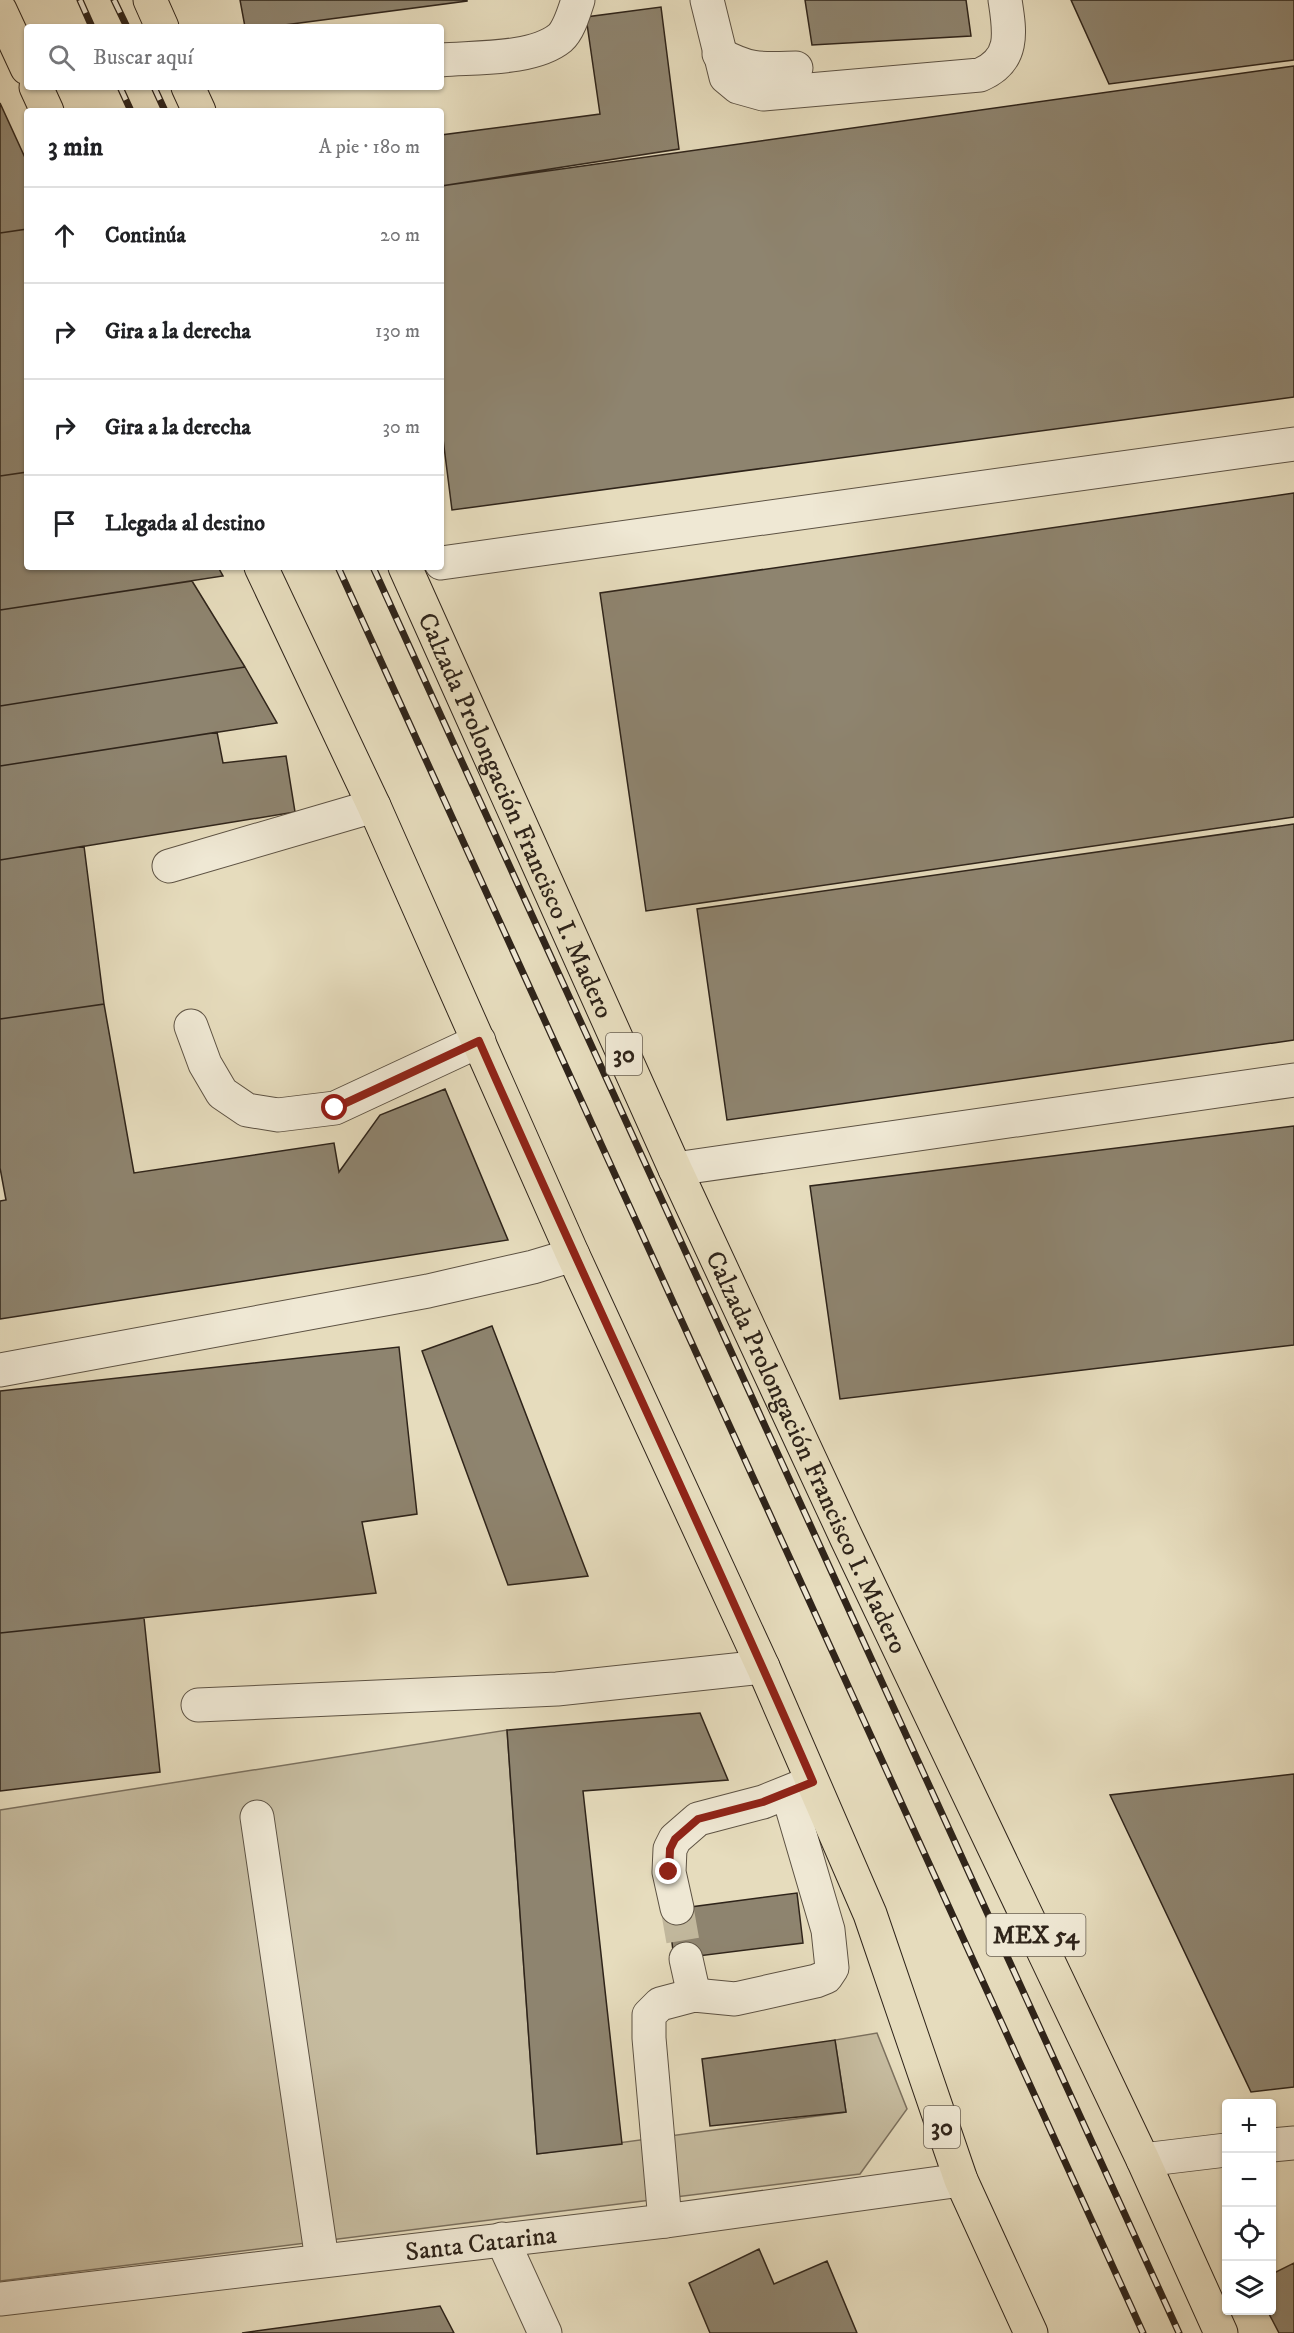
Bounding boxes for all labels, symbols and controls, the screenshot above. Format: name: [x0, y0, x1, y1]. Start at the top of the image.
search box: [24, 24, 444, 90]
icon: search: [45, 41, 78, 74]
text: Buscar aquí: [93, 44, 193, 71]
text: 3 min: [48, 131, 103, 164]
text: A pie · 180 m: [319, 135, 420, 160]
icon: ahead: [48, 219, 81, 252]
text: Continúa: [105, 222, 186, 249]
text: 20 m: [380, 223, 420, 248]
icon: right: [48, 315, 81, 348]
text: Gira a la derecha: [105, 318, 251, 345]
text: 130 m: [375, 319, 420, 344]
icon: right: [48, 411, 81, 444]
text: Gira a la derecha: [105, 414, 251, 441]
text: 30 m: [382, 415, 420, 440]
icon: arrive: [48, 507, 81, 540]
text: Llegada al destino: [105, 510, 265, 537]
street label: Calzada Prolongación Francisco I. Madero: [410, 608, 620, 1024]
road number: 30: [606, 1033, 642, 1075]
route start: [321, 1094, 347, 1120]
street label: Calzada Prolongación Francisco I. Madero: [697, 1246, 914, 1659]
route end: [655, 1858, 681, 1884]
road number: MEX 54: [986, 1914, 1086, 1956]
map controls: [1222, 2099, 1276, 2315]
button: +: [1222, 2099, 1276, 2153]
road number: 30: [924, 2106, 960, 2148]
button: −: [1222, 2153, 1276, 2207]
button: locate: [1222, 2207, 1276, 2261]
street label: Santa Catarina: [404, 2219, 558, 2269]
button: layers: [1222, 2261, 1276, 2315]

